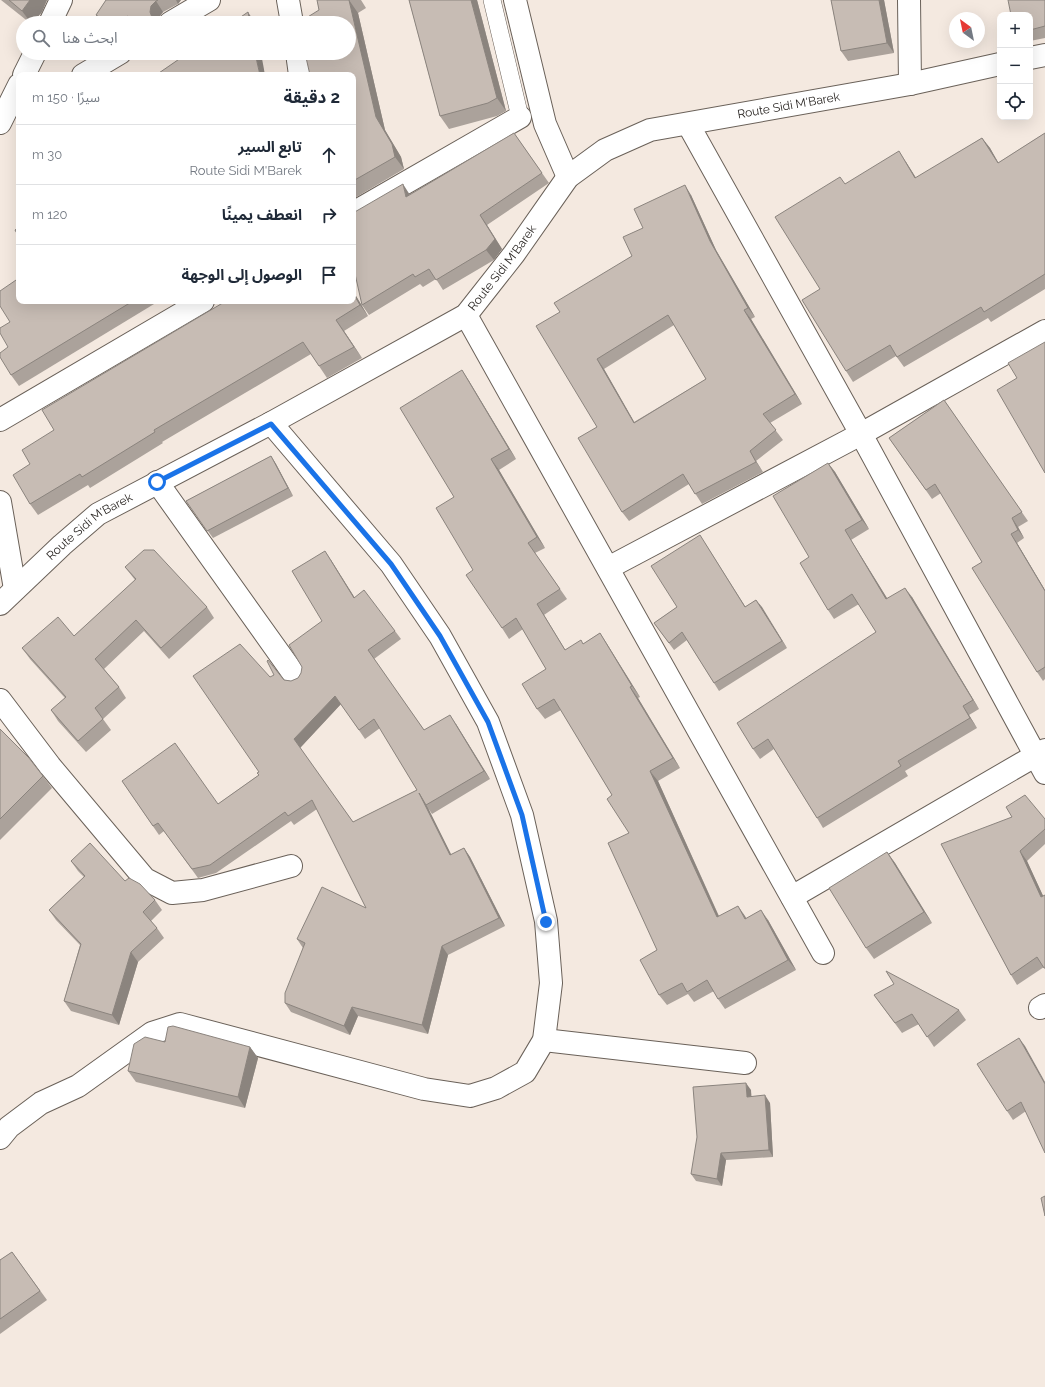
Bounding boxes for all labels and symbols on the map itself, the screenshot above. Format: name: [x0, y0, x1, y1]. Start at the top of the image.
north arrow: [949, 12, 985, 48]
street label: Route Sidi M'Barek: [736, 89, 842, 121]
street label: Route Sidi M'Barek: [465, 222, 540, 313]
route start: [148, 473, 166, 491]
street label: Route Sidi M'Barek: [44, 490, 135, 563]
route end: [537, 913, 555, 931]

